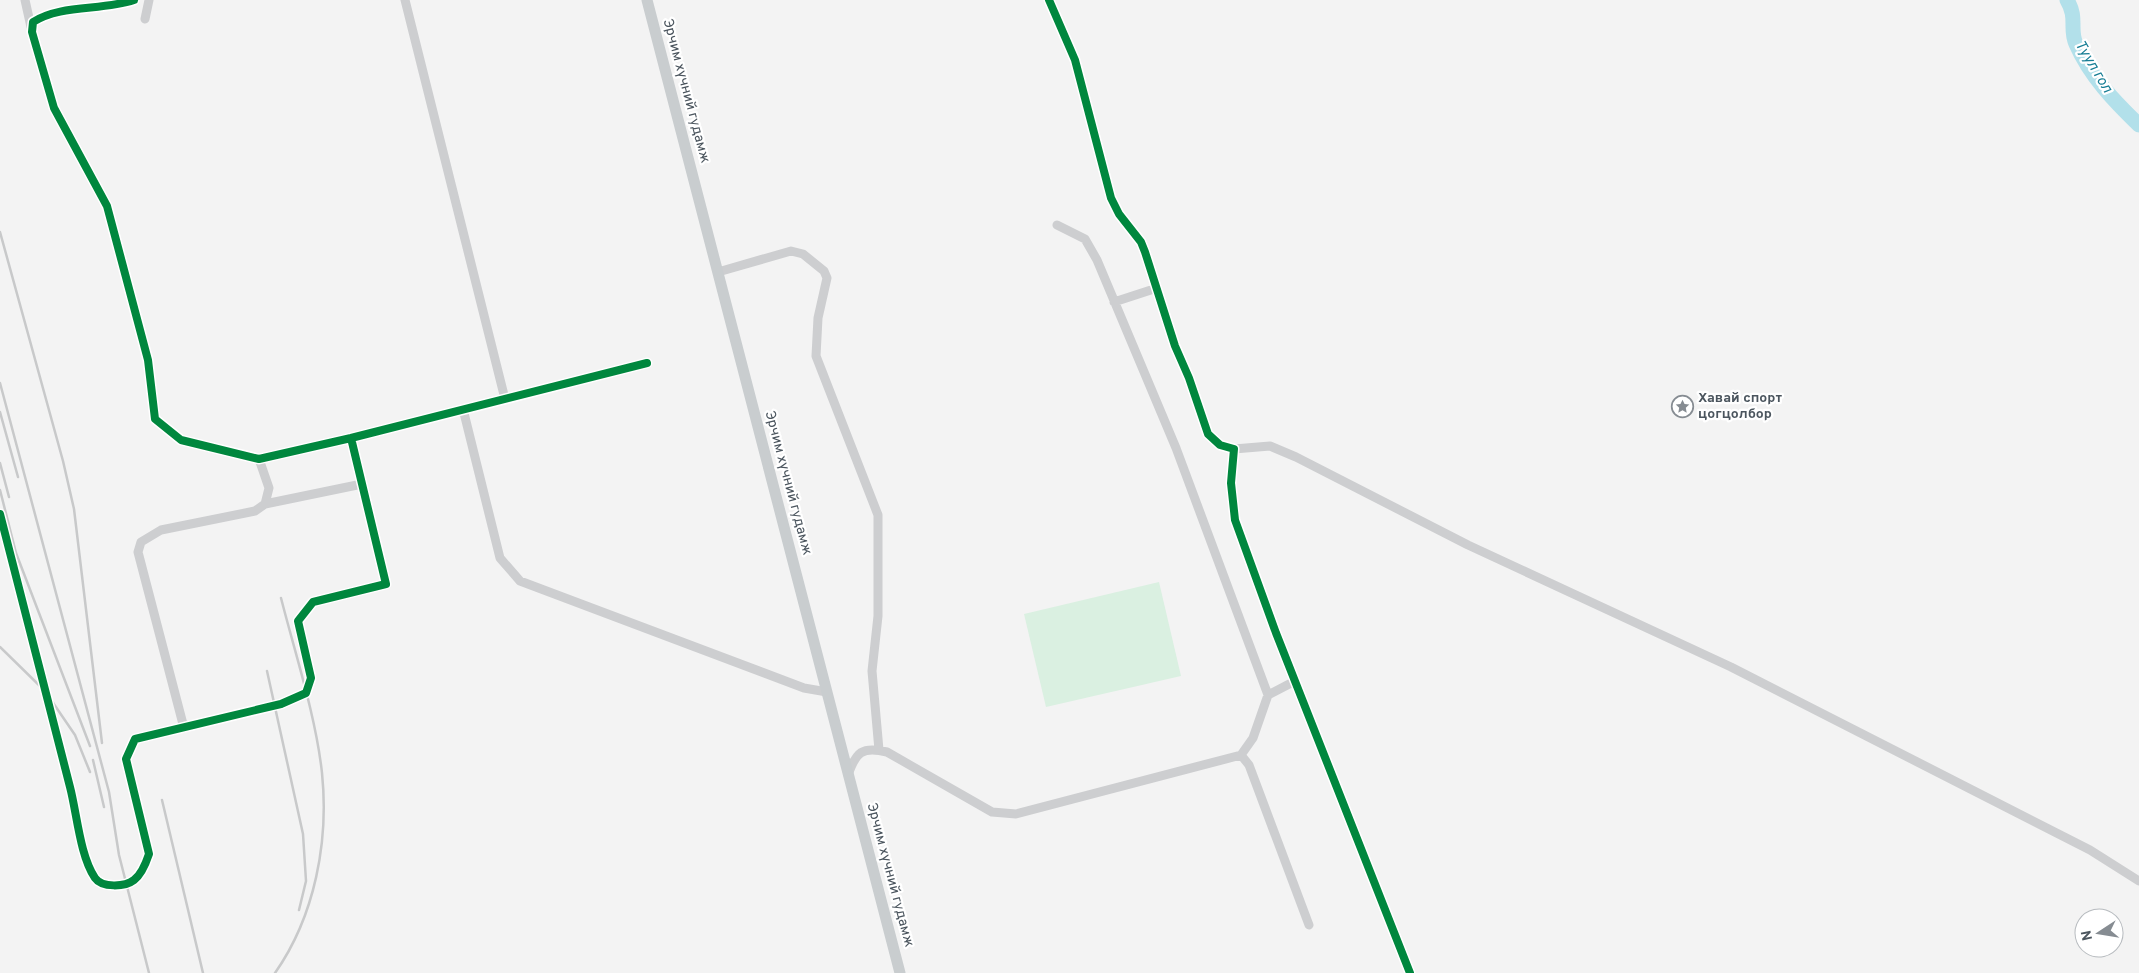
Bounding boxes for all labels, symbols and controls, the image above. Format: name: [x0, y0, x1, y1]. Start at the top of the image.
street label: Эрчим хүчний гудамж: [659, 17, 713, 165]
water label: Туул гол: [2070, 37, 2116, 97]
place label: Хавай спорт цогцолбор: [1698, 390, 1782, 423]
place icon: Хавай спорт цогцолбор: [1670, 394, 1694, 418]
street label: Эрчим хүчний гудамж: [761, 409, 815, 557]
street label: Эрчим хүчний гудамж: [863, 801, 917, 949]
north arrow: [2074, 908, 2124, 958]
text: N: [2078, 929, 2097, 942]

